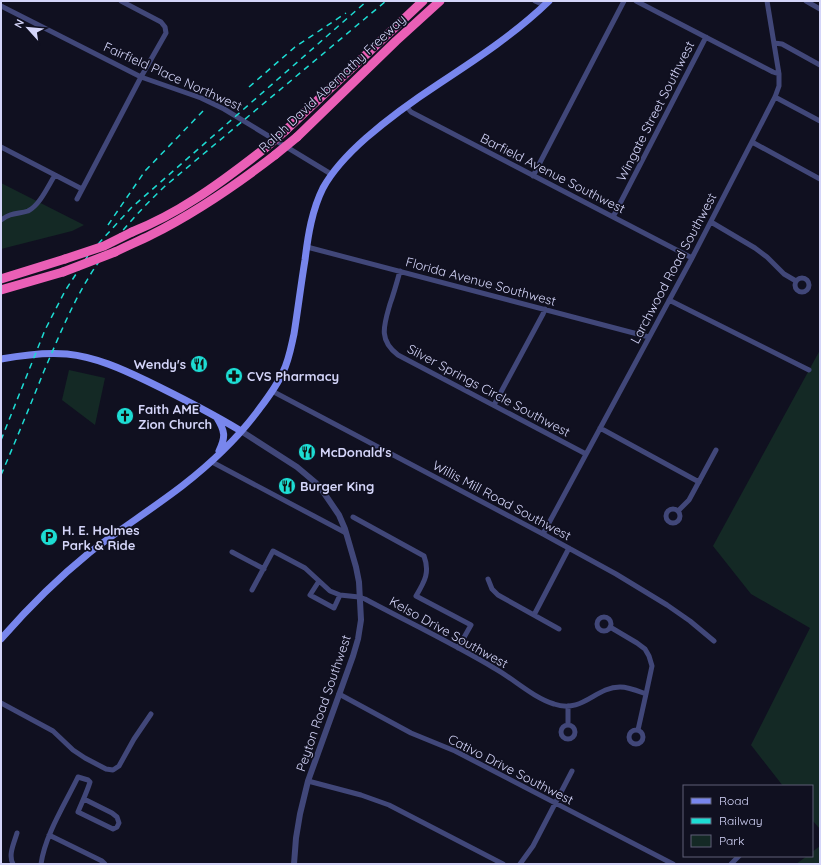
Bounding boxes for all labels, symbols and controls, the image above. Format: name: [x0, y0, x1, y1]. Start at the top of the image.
north arrow: [8, 8, 48, 48]
street label: Ralph David Abernathy Freeway: [255, 11, 409, 155]
text: N: [11, 17, 27, 30]
street label: Fairfield Place Northwest: [101, 38, 245, 114]
street label: Wingate Street Southwest: [613, 38, 697, 184]
street label: Barfield Avenue Southwest: [478, 129, 628, 217]
street label: Larchwood Road Southwest: [626, 190, 720, 346]
street label: Florida Avenue Southwest: [404, 253, 558, 309]
street label: Silver Springs Circle Southwest: [405, 340, 573, 440]
restaurant icon: Wendy's: [189, 354, 209, 374]
place label: Wendy's: [134, 356, 186, 372]
pharmacy icon: CVS Pharmacy: [224, 366, 244, 386]
place label: CVS Pharmacy: [247, 368, 339, 384]
place label: Faith AME Zion Church: [138, 401, 212, 432]
church icon: Faith AME Zion Church: [115, 406, 135, 426]
restaurant icon: McDonald's: [297, 442, 317, 462]
place label: McDonald's: [320, 444, 391, 460]
street label: Willis Mill Road Southwest: [430, 457, 574, 543]
restaurant icon: Burger King: [277, 476, 297, 496]
place label: Burger King: [300, 478, 374, 494]
place label: H. E. Holmes Park & Ride: [62, 522, 139, 553]
parking icon: H. E. Holmes Park & Ride: [39, 527, 59, 547]
street label: Kelso Drive Southwest: [387, 593, 511, 671]
street label: Peyton Road Southwest: [292, 633, 354, 773]
street label: Cativo Drive Southwest: [446, 730, 576, 808]
legend: [683, 785, 813, 857]
text: Road: [719, 793, 749, 808]
text: Railway: [719, 813, 763, 828]
text: Park: [719, 833, 744, 848]

